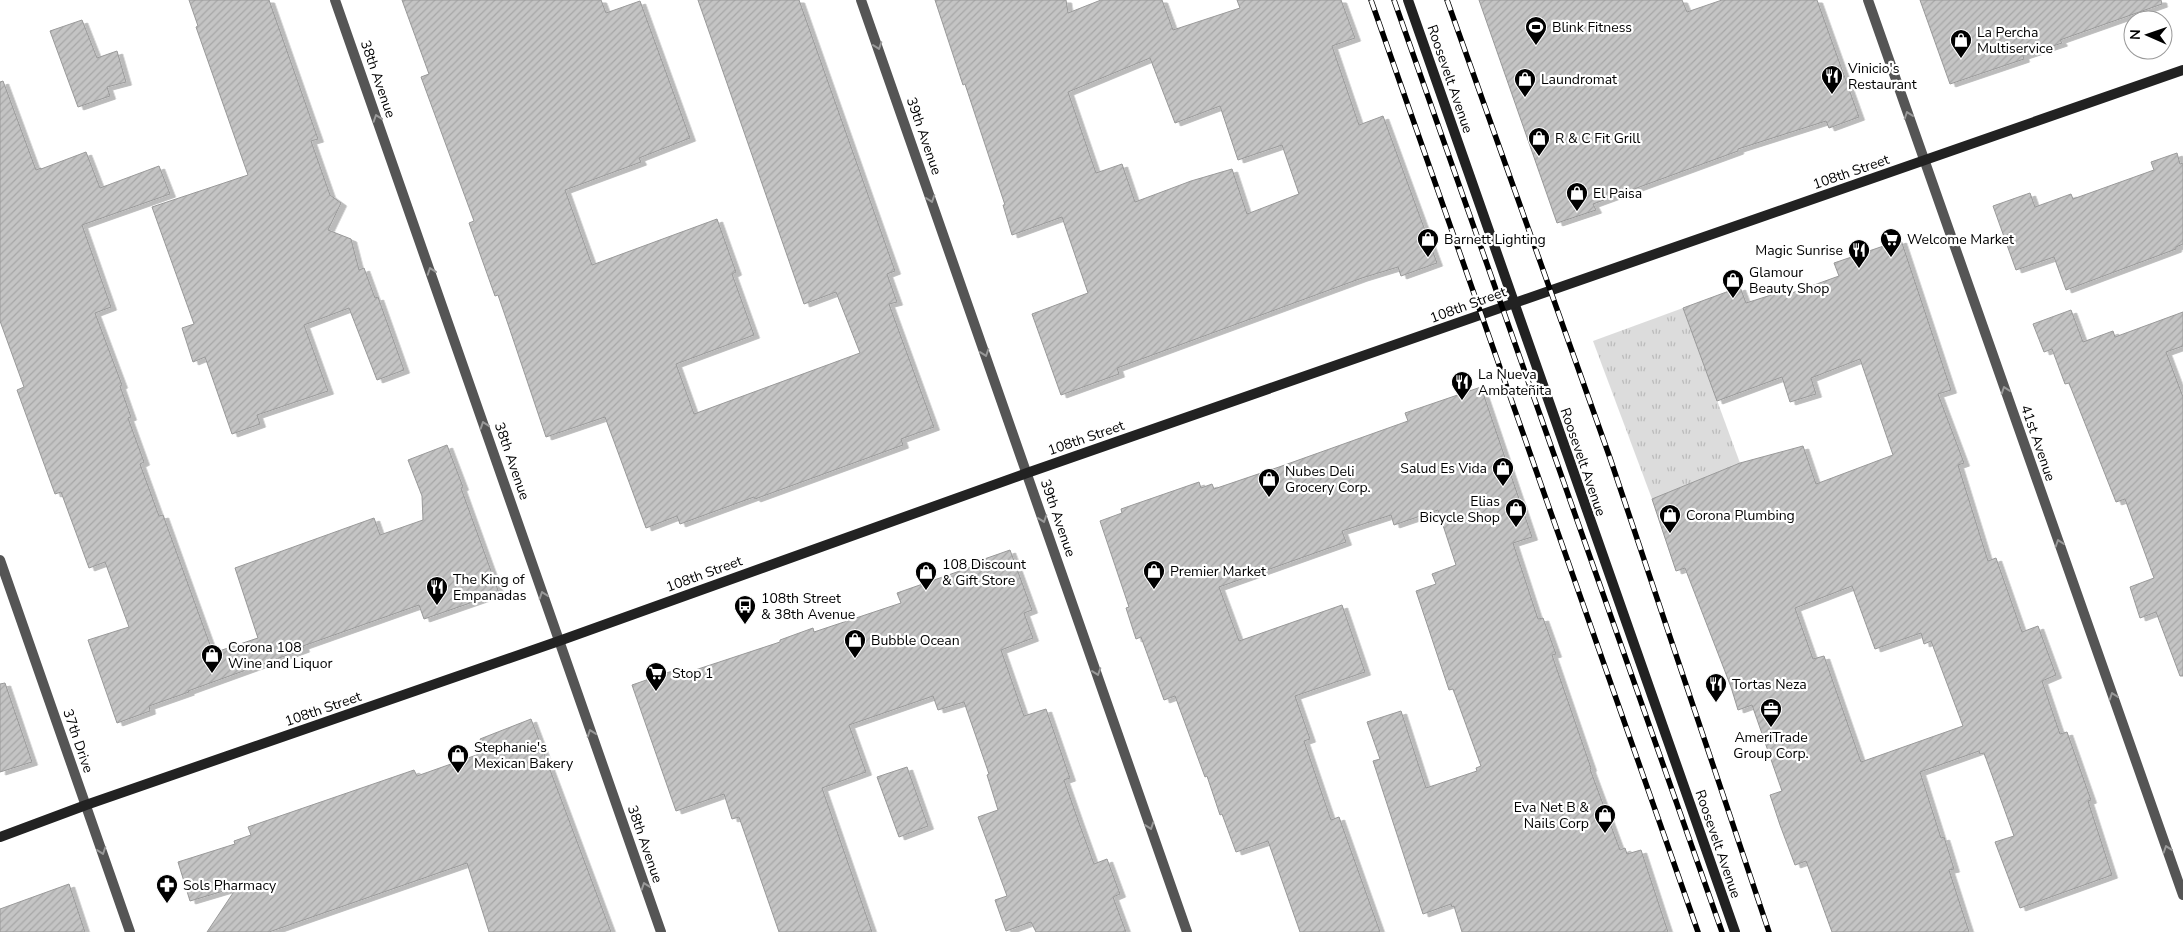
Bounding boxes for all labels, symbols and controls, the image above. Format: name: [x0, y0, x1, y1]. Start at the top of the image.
north arrow: [2123, 10, 2173, 60]
sports icon: Blink Fitness: [1524, 15, 1548, 46]
place label: Blink Fitness: [1552, 18, 1632, 37]
street label: Roosevelt Avenue: [1423, 22, 1477, 136]
place label: La Percha Multiservice: [1977, 23, 2053, 58]
shop icon: La Percha Multiservice: [1949, 28, 1973, 59]
text: N: [2126, 29, 2145, 40]
street label: 38th Avenue: [356, 38, 400, 120]
one-way arrow: [872, 41, 882, 50]
place label: Vinicio's Restaurant: [1847, 59, 1917, 94]
restaurant icon: Vinicio's Restaurant: [1820, 64, 1844, 95]
shop icon: Laundromat: [1513, 67, 1537, 98]
place label: Laundromat: [1541, 70, 1617, 89]
street label: 39th Avenue: [902, 95, 946, 177]
one-way arrow: [1904, 111, 1914, 119]
one-way arrow: [373, 114, 383, 123]
shop icon: R & C Fit Grill: [1527, 126, 1551, 157]
place label: R & C Fit Grill: [1555, 129, 1641, 148]
street label: 108th Street: [1810, 150, 1892, 194]
shop icon: El Paisa: [1565, 181, 1589, 212]
place label: El Paisa: [1593, 184, 1642, 203]
one-way arrow: [926, 195, 936, 203]
shop icon: Barnett Lighting: [1416, 227, 1440, 258]
supermarket icon: Welcome Market: [1879, 227, 1903, 258]
place label: Barnett Lighting: [1444, 230, 1546, 249]
place label: Welcome Market: [1907, 230, 2014, 249]
restaurant icon: Magic Sunrise: [1847, 238, 1871, 269]
place label: Magic Sunrise: [1755, 241, 1843, 260]
place label: Glamour Beauty Shop: [1749, 263, 1829, 298]
one-way arrow: [426, 268, 436, 276]
shop icon: Glamour Beauty Shop: [1721, 268, 1745, 299]
street label: 108th Street: [1427, 282, 1509, 328]
one-way arrow: [979, 348, 989, 356]
place label: La Nueva Ambateñita: [1478, 365, 1552, 400]
restaurant icon: La Nueva Ambateñita: [1450, 370, 1474, 401]
one-way arrow: [2001, 386, 2011, 394]
street label: 41st Avenue: [2016, 402, 2060, 484]
street label: Roosevelt Avenue: [1556, 405, 1610, 519]
street label: 108th Street: [1045, 416, 1127, 460]
street label: 38th Avenue: [490, 420, 534, 502]
one-way arrow: [480, 421, 490, 429]
shop icon: Salud Es Vida: [1491, 456, 1515, 487]
place label: Salud Es Vida: [1400, 459, 1487, 478]
place label: Nubes Deli Grocery Corp.: [1285, 462, 1371, 497]
shop icon: Nubes Deli Grocery Corp.: [1257, 467, 1281, 498]
street label: 39th Avenue: [1036, 477, 1080, 559]
place label: Elias Bicycle Shop: [1420, 492, 1500, 527]
shop icon: Elias Bicycle Shop: [1504, 497, 1528, 528]
shop icon: Corona Plumbing: [1658, 503, 1682, 534]
place label: Corona Plumbing: [1686, 506, 1795, 525]
one-way arrow: [1037, 514, 1047, 522]
one-way arrow: [2055, 539, 2065, 548]
street label: 108th Street: [663, 551, 745, 597]
place label: 108 Discount & Gift Store: [942, 555, 1026, 590]
shop icon: Premier Market: [1142, 559, 1166, 590]
shop icon: 108 Discount & Gift Store: [914, 560, 938, 591]
place label: Premier Market: [1170, 562, 1266, 581]
place label: The King of Empanadas: [453, 570, 527, 605]
restaurant icon: The King of Empanadas: [425, 575, 449, 606]
place label: 108th Street & 38th Avenue: [761, 589, 855, 624]
one-way arrow: [539, 591, 549, 600]
bus stop icon: 108th Street & 38th Avenue: [733, 594, 757, 625]
shop icon: Bubble Ocean: [843, 628, 867, 659]
place label: Bubble Ocean: [871, 631, 960, 650]
place label: Corona 108 Wine and Liquor: [228, 638, 332, 673]
shop icon: Corona 108 Wine and Liquor: [200, 643, 224, 674]
supermarket icon: Stop 1: [644, 661, 668, 692]
place label: Stop 1: [672, 664, 713, 683]
one-way arrow: [1091, 667, 1101, 676]
restaurant icon: Tortas Neza: [1704, 672, 1728, 703]
place label: Tortas Neza: [1732, 675, 1807, 694]
street label: 108th Street: [282, 687, 364, 731]
one-way arrow: [2109, 692, 2119, 701]
office icon: AmeriTrade Group Corp.: [1759, 697, 1783, 728]
street label: 37th Drive: [58, 706, 98, 776]
place label: AmeriTrade Group Corp.: [1733, 728, 1809, 763]
one-way arrow: [587, 729, 597, 737]
place label: Stephanie's Mexican Bakery: [474, 738, 574, 773]
shop icon: Stephanie's Mexican Bakery: [446, 743, 470, 774]
street label: Roosevelt Avenue: [1691, 787, 1745, 901]
place label: Eva Net B & Nails Corp: [1514, 798, 1589, 833]
street label: 38th Avenue: [623, 803, 667, 885]
shop icon: Eva Net B & Nails Corp: [1593, 803, 1617, 834]
one-way arrow: [1144, 821, 1154, 829]
one-way arrow: [96, 846, 106, 855]
one-way arrow: [2163, 846, 2173, 854]
pharmacy icon: Sols Pharmacy: [155, 873, 179, 904]
place label: Sols Pharmacy: [183, 876, 277, 895]
one-way arrow: [641, 882, 651, 891]

